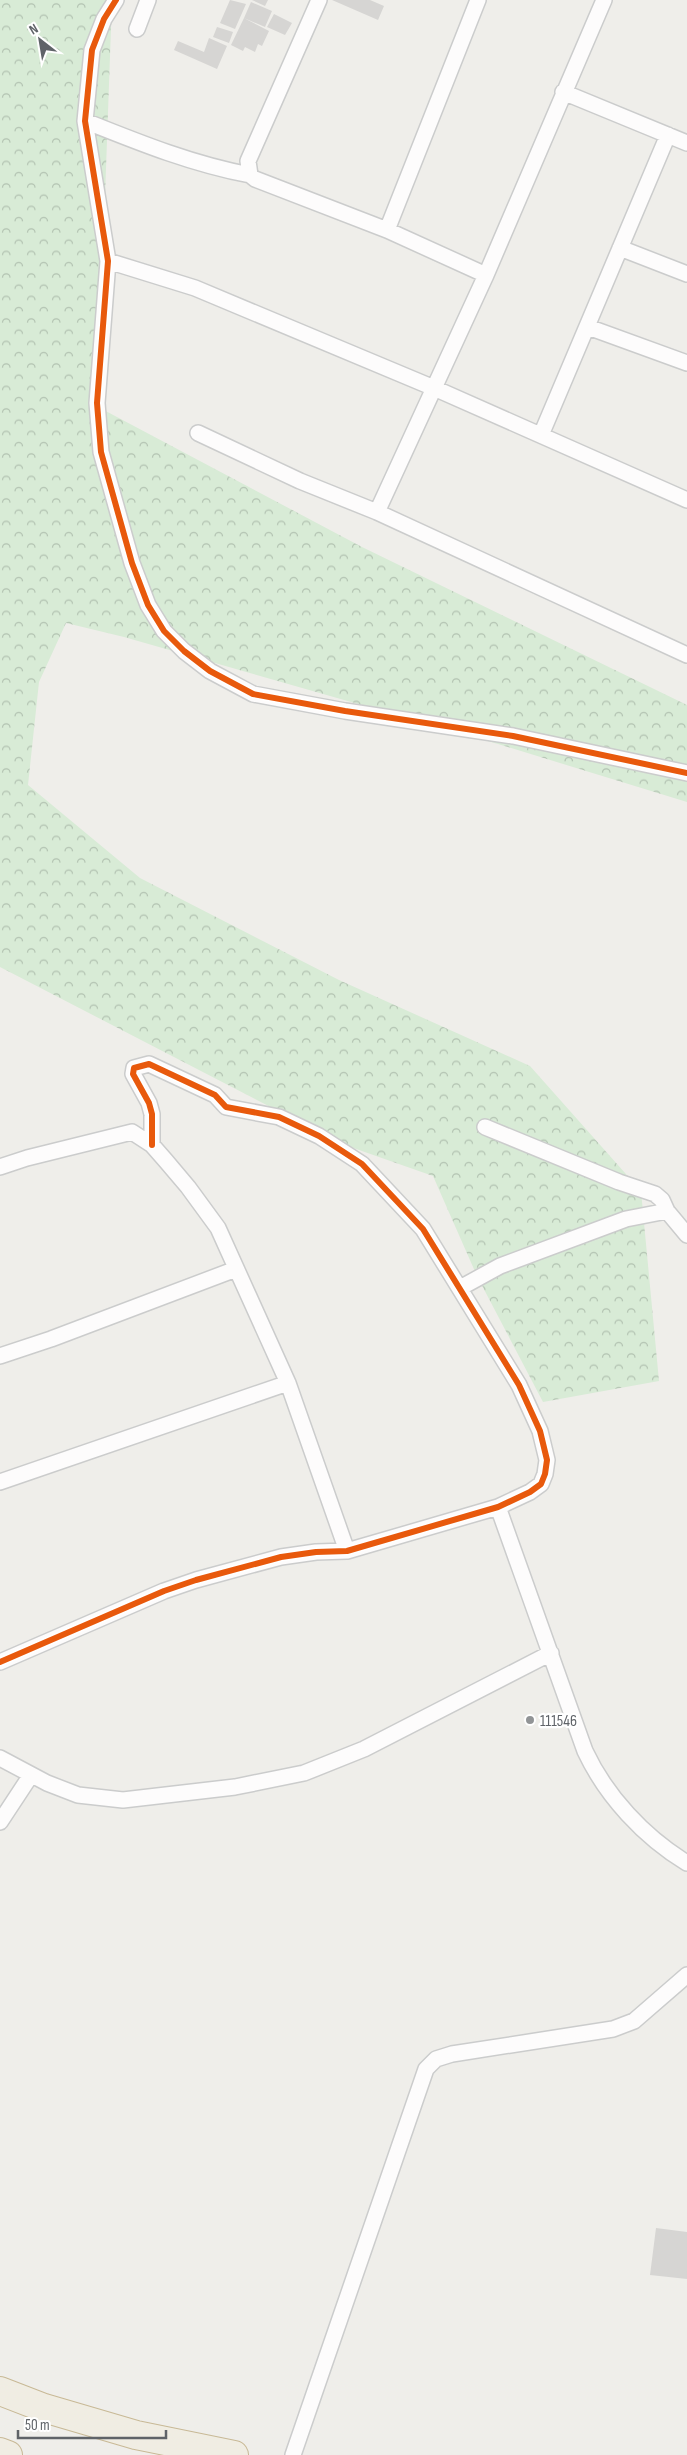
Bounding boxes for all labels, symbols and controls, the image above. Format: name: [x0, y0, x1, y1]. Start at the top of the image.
north arrow: [15, 15, 65, 65]
text: N: [26, 20, 41, 38]
place label: 111546: [540, 1712, 577, 1731]
marker: 111546: [524, 1714, 536, 1726]
scale bar: [18, 2408, 165, 2440]
text: 50 m: [25, 2416, 50, 2435]

